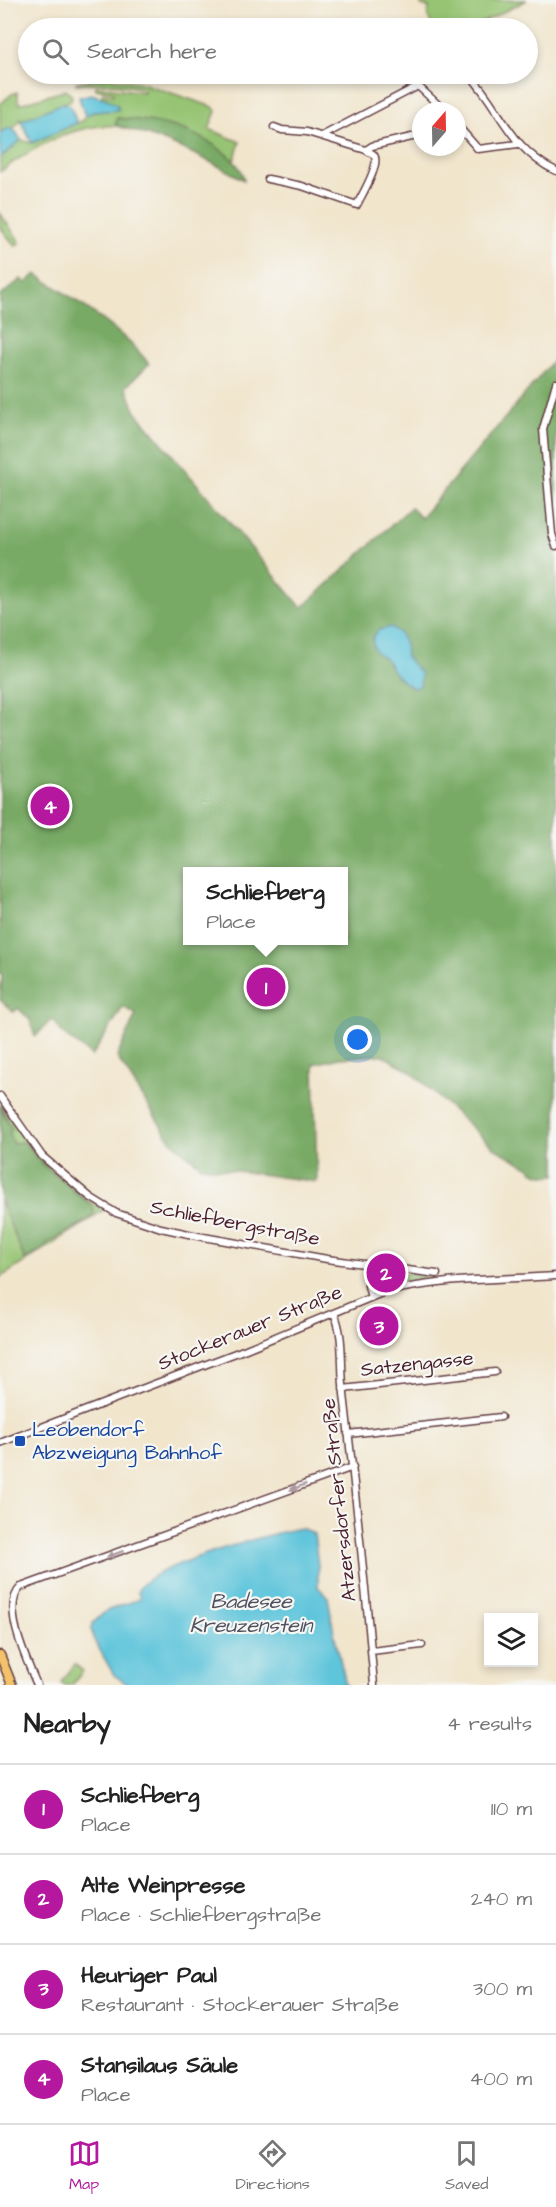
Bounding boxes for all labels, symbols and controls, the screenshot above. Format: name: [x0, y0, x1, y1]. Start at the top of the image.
search box: [18, 18, 538, 84]
icon: search: [39, 35, 72, 68]
text: Search here: [87, 36, 217, 67]
north arrow: [412, 102, 466, 156]
pin: 4: [31, 784, 70, 828]
popup: [183, 867, 348, 945]
text: Schliefberg: [206, 877, 325, 908]
text: Place: [206, 908, 256, 936]
pin: 1: [246, 964, 286, 1010]
your location: [343, 1025, 372, 1054]
street label: Schliefbergstraße: [148, 1193, 322, 1254]
pin: 2: [366, 1250, 406, 1296]
street label: Stockerauer Straße: [154, 1278, 346, 1378]
pin: 3: [360, 1304, 398, 1348]
street label: Satzengasse: [359, 1344, 475, 1385]
street label: Atzersdorfer Straße: [314, 1397, 364, 1603]
place label: Leobendorf Abzweigung Bahnhof: [32, 1416, 222, 1468]
marker: Leobendorf Abzweigung Bahnhof: [13, 1434, 27, 1448]
one-way arrow: [289, 1483, 307, 1493]
one-way arrow: [106, 1549, 124, 1559]
water label: Badesee Kreuzenstein: [190, 1587, 314, 1640]
map controls: [484, 1613, 538, 1667]
button: layers: [484, 1613, 538, 1667]
text: Nearby: [24, 1706, 111, 1742]
text: 4 results: [447, 1710, 532, 1738]
text: Schliefberg: [81, 1780, 199, 1811]
text: 1: [42, 1795, 45, 1823]
text: 110 m: [491, 1795, 532, 1823]
text: Place: [81, 1811, 131, 1839]
text: Alte Weinpresse: [81, 1870, 245, 1901]
text: 2: [38, 1885, 49, 1913]
text: 240 m: [471, 1885, 532, 1913]
text: Place · Schliefbergstraße: [81, 1901, 321, 1929]
text: Heuriger Paul: [81, 1960, 217, 1991]
text: 3: [38, 1975, 49, 2003]
text: 300 m: [473, 1975, 532, 2003]
text: Restaurant · Stockerauer Straße: [81, 1991, 399, 2019]
text: Stansilaus Säule: [81, 2050, 238, 2081]
text: 4: [37, 2065, 50, 2093]
text: 400 m: [470, 2065, 532, 2093]
text: Place: [81, 2081, 131, 2109]
tab: Map: [68, 2137, 101, 2195]
tab: Directions: [236, 2137, 310, 2195]
tab: Saved: [445, 2137, 488, 2195]

